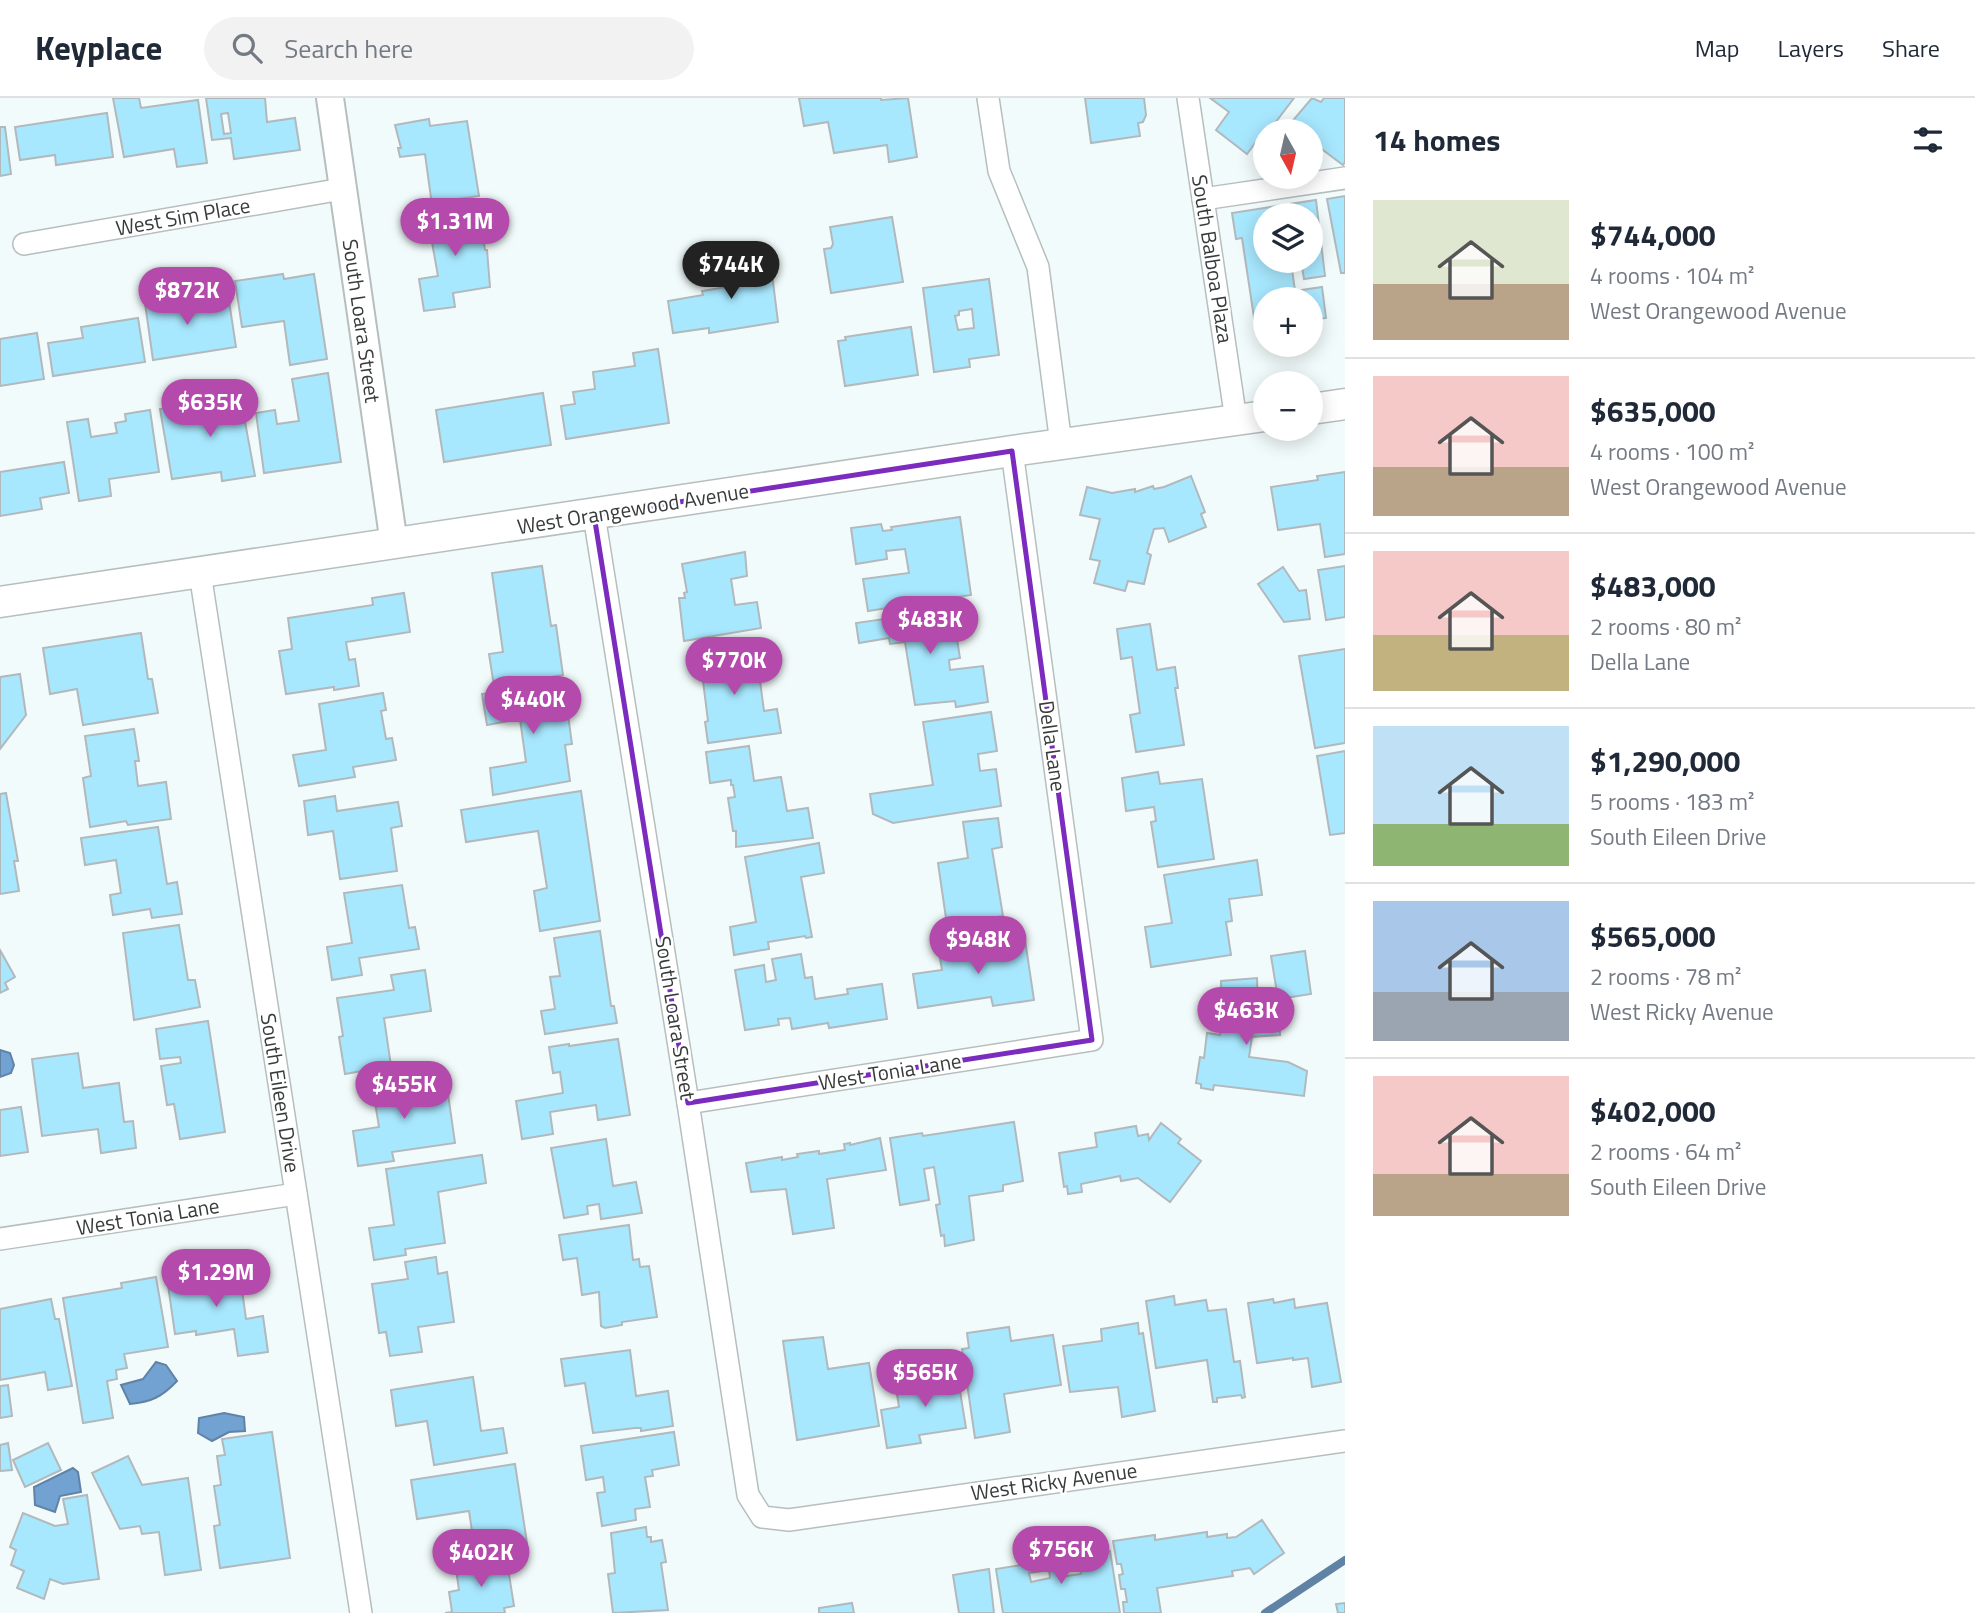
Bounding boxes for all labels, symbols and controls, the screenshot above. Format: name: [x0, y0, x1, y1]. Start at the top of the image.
search box: [204, 17, 694, 80]
text: Keyplace: [35, 23, 162, 73]
icon: search: [228, 29, 266, 67]
text: Search here: [284, 29, 413, 68]
text: Map: [1695, 30, 1740, 66]
text: Layers: [1778, 30, 1844, 66]
text: Share: [1882, 30, 1940, 66]
text: 14 homes: [1373, 117, 1500, 163]
north arrow: [1253, 119, 1323, 189]
map controls: [1253, 119, 1323, 441]
icon: filters: [1909, 121, 1947, 159]
street label: South Balboa Plaza: [1184, 172, 1242, 346]
street label: West Sim Place: [113, 188, 253, 244]
pin: $1.31M: [398, 198, 512, 258]
text: $1.31M: [416, 203, 494, 238]
button: layers: [1253, 203, 1323, 273]
text: $744,000: [1590, 212, 1716, 258]
icon: home: [1429, 228, 1513, 312]
street label: South Loara Street: [335, 237, 389, 405]
pin: $744K: [682, 242, 780, 301]
text: $744K: [698, 246, 764, 281]
text: 4 rooms · 104 m²: [1590, 258, 1754, 293]
pin: $872K: [138, 268, 236, 327]
text: $872K: [154, 272, 220, 307]
button: +: [1253, 287, 1323, 357]
text: West Orangewood Avenue: [1590, 293, 1847, 328]
button: −: [1253, 371, 1323, 441]
pin: $635K: [161, 380, 259, 439]
text: $635K: [177, 384, 243, 419]
text: $635,000: [1590, 388, 1716, 434]
icon: home: [1429, 404, 1513, 488]
text: 4 rooms · 100 m²: [1590, 434, 1754, 469]
text: West Orangewood Avenue: [1590, 469, 1847, 504]
street label: West Orangewood Avenue: [515, 474, 751, 542]
text: $483,000: [1590, 563, 1716, 609]
icon: home: [1429, 579, 1513, 663]
pin: $483K: [881, 596, 979, 656]
text: $483K: [897, 601, 963, 636]
text: 2 rooms · 80 m²: [1590, 609, 1741, 644]
pin: $770K: [685, 638, 783, 697]
text: $770K: [701, 642, 767, 677]
text: Della Lane: [1590, 644, 1690, 679]
pin: $440K: [484, 676, 582, 736]
text: $440K: [500, 681, 566, 716]
street label: Della Lane: [1031, 698, 1075, 793]
text: $1,290,000: [1590, 738, 1740, 784]
icon: home: [1429, 754, 1513, 838]
text: 5 rooms · 183 m²: [1590, 784, 1754, 819]
text: South Eileen Drive: [1590, 819, 1766, 854]
text: $565,000: [1590, 913, 1716, 959]
pin: $948K: [929, 916, 1027, 976]
text: $948K: [945, 921, 1011, 956]
icon: home: [1429, 929, 1513, 1013]
street label: South Loara Street: [647, 934, 705, 1102]
text: 2 rooms · 78 m²: [1590, 959, 1741, 994]
pin: $463K: [1197, 988, 1295, 1047]
text: $463K: [1213, 992, 1279, 1027]
text: West Ricky Avenue: [1590, 994, 1774, 1029]
street label: South Eileen Drive: [253, 1011, 309, 1175]
street label: West Tonia Lane: [816, 1044, 964, 1098]
pin: $455K: [355, 1062, 453, 1121]
text: $455K: [371, 1066, 437, 1101]
text: $402,000: [1590, 1088, 1716, 1134]
icon: home: [1429, 1104, 1513, 1188]
text: 2 rooms · 64 m²: [1590, 1134, 1741, 1169]
text: South Eileen Drive: [1590, 1169, 1766, 1204]
street label: West Tonia Lane: [74, 1189, 222, 1243]
pin: $1.29M: [159, 1250, 273, 1309]
text: $1.29M: [177, 1254, 255, 1289]
pin: $565K: [876, 1350, 974, 1409]
text: $565K: [892, 1354, 958, 1389]
street label: West Ricky Avenue: [969, 1453, 1139, 1509]
pin: $756K: [1012, 1526, 1110, 1586]
pin: $402K: [432, 1530, 530, 1589]
text: $756K: [1028, 1531, 1094, 1566]
text: $402K: [448, 1534, 514, 1569]

